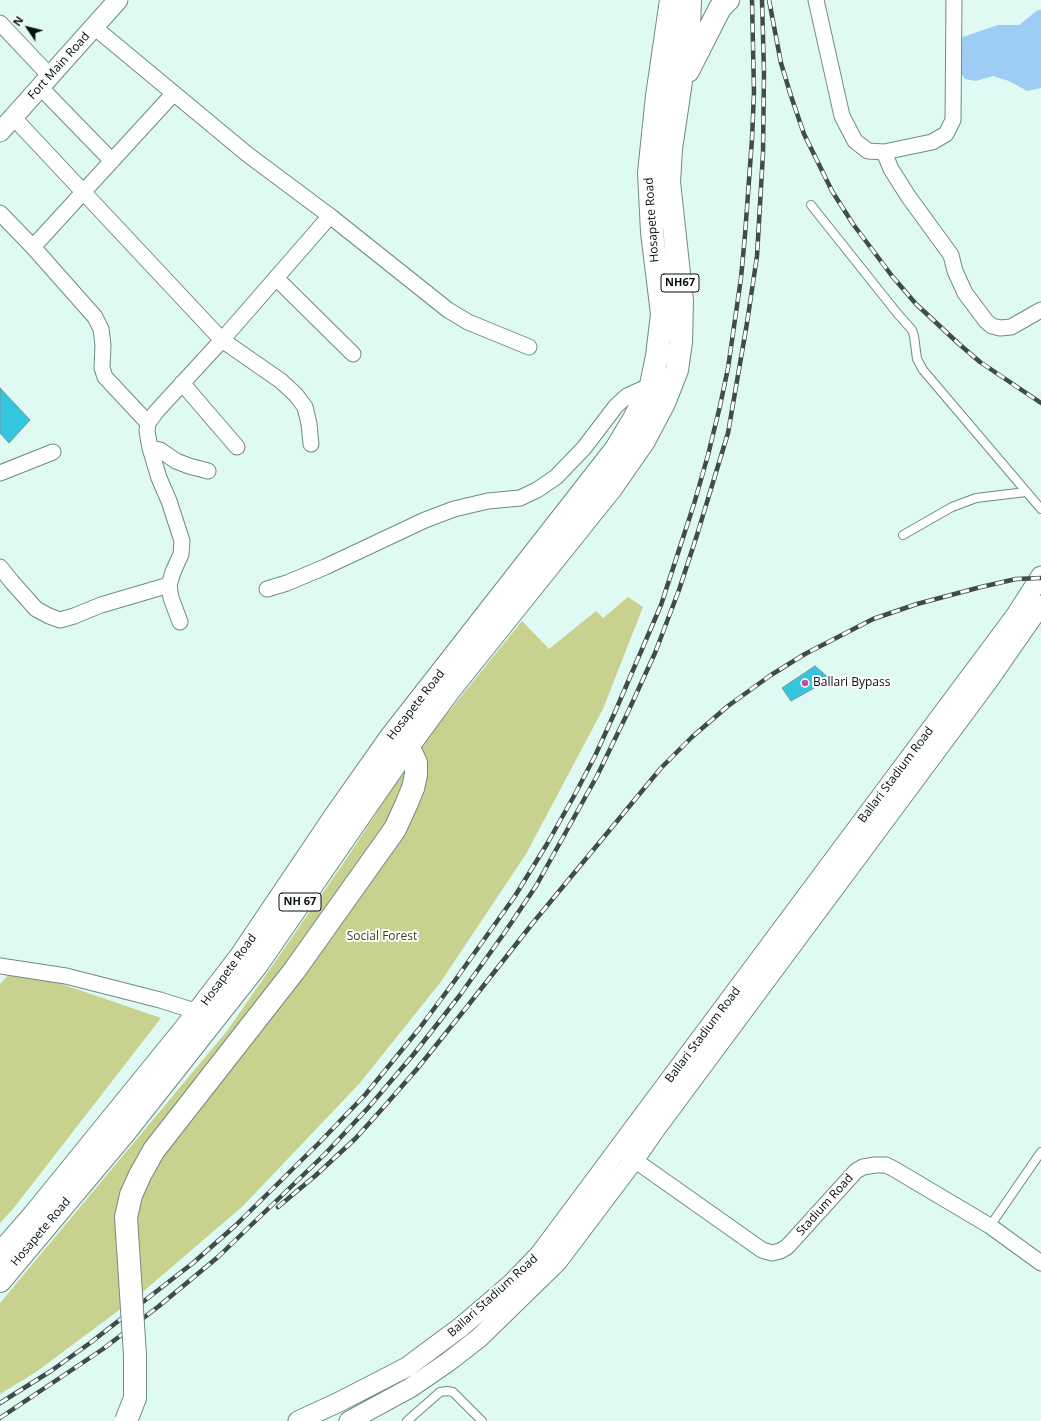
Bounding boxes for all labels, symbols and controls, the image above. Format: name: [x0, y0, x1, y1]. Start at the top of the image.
north arrow: [8, 8, 48, 48]
text: N: [9, 13, 26, 29]
street label: Fort Main Road: [25, 29, 93, 103]
street label: Hosapete Road: [642, 177, 662, 263]
road number: NH67: [661, 274, 699, 292]
street label: Hosapete Road: [384, 667, 448, 743]
place label: Ballari Bypass: [813, 676, 890, 690]
marker: Ballari Bypass: [800, 678, 810, 688]
street label: Ballari Stadium Road: [855, 724, 937, 826]
road number: NH 67: [279, 893, 321, 911]
park label: Social Forest: [347, 930, 417, 944]
street label: Hosapete Road: [198, 931, 260, 1009]
street label: Ballari Stadium Road: [662, 984, 744, 1086]
street label: Stadium Road: [794, 1171, 856, 1239]
street label: Hosapete Road: [8, 1195, 74, 1269]
street label: Ballari Stadium Road: [445, 1252, 541, 1340]

